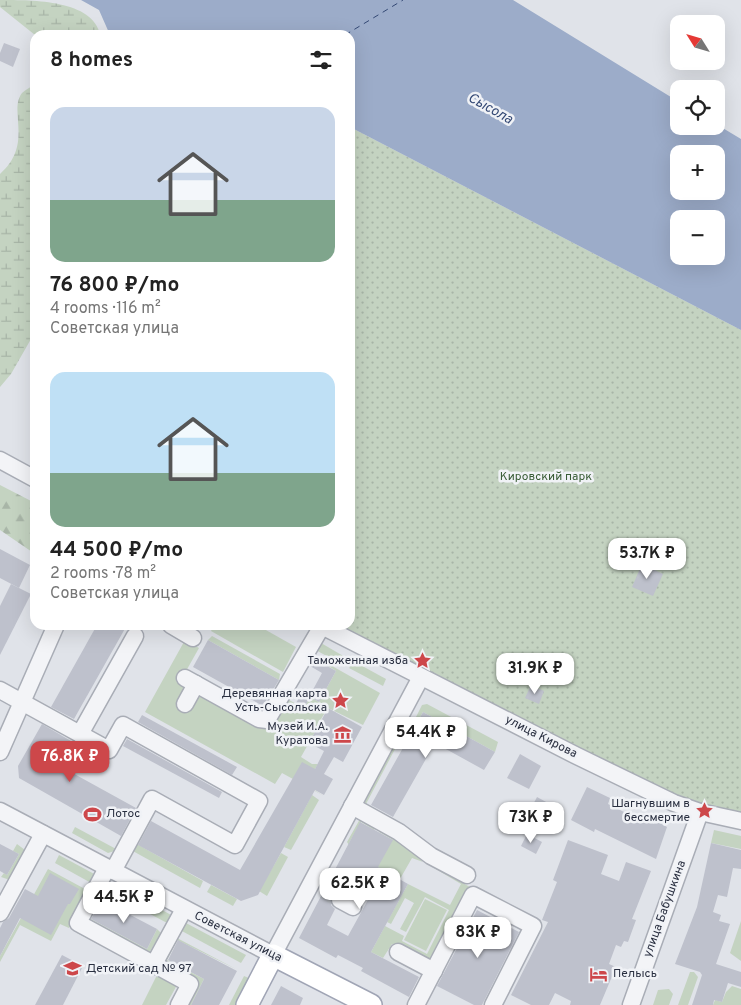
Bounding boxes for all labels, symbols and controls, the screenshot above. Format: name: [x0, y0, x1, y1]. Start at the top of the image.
north arrow: [670, 15, 725, 70]
map controls: [670, 15, 725, 265]
icon: filters: [307, 46, 335, 74]
text: 8 homes: [50, 47, 133, 74]
button: locate: [670, 80, 725, 135]
water label: Сысола: [465, 90, 516, 129]
icon: home: [148, 139, 238, 229]
button: +: [670, 145, 725, 200]
button: −: [670, 210, 725, 265]
text: 76 800 ₽/mo: [50, 272, 179, 299]
text: 4 rooms · 116 m²: [50, 299, 161, 319]
text: Советская улица: [50, 319, 179, 339]
icon: home: [148, 404, 238, 494]
park label: Кировский парк: [500, 469, 592, 485]
text: 44 500 ₽/mo: [50, 537, 183, 564]
pin: 53.7K ₽: [601, 538, 693, 580]
text: 53.7K ₽: [619, 544, 675, 564]
text: 2 rooms · 78 m²: [50, 564, 156, 584]
text: Советская улица: [50, 584, 179, 604]
place icon: Таможенная изба: [412, 651, 432, 671]
pin: 31.9K ₽: [489, 652, 581, 695]
place label: Таможенная изба: [307, 653, 408, 669]
text: 31.9K ₽: [507, 659, 563, 679]
place label: Деревянная карта Усть-Сысольска: [221, 686, 327, 716]
place icon: Деревянная карта Усть-Сысольска: [331, 691, 351, 711]
street label: улица Кирова: [502, 712, 580, 762]
pin: 54.4K ₽: [380, 716, 472, 759]
place label: Музей И.А. Куратова: [267, 719, 328, 749]
text: 54.4K ₽: [396, 723, 456, 743]
museum icon: Музей И.А. Куратова: [332, 724, 352, 744]
pin: 76.8K ₽: [24, 740, 116, 783]
text: 76.8K ₽: [41, 747, 99, 767]
place label: Шагнувшим в бессмертие: [611, 796, 690, 826]
place icon: Шагнувшим в бессмертие: [694, 801, 714, 821]
pin: 73K ₽: [496, 802, 566, 844]
sports icon: Лотос: [82, 804, 102, 824]
place label: Лотос: [106, 806, 140, 822]
text: 73K ₽: [509, 808, 553, 828]
street label: улица Бабушкина: [640, 858, 690, 960]
pin: 62.5K ₽: [314, 868, 406, 910]
text: 62.5K ₽: [330, 874, 390, 894]
pin: 44.5K ₽: [78, 882, 170, 924]
text: 44.5K ₽: [94, 888, 154, 908]
street label: Советская улица: [191, 908, 285, 966]
pin: 83K ₽: [443, 916, 513, 959]
text: 83K ₽: [455, 923, 501, 943]
school or university icon: Детский сад № 97: [62, 959, 82, 979]
place label: Детский сад № 97: [86, 961, 191, 977]
hotel icon: Пелысь: [589, 964, 609, 984]
place label: Пелысь: [613, 966, 657, 982]

